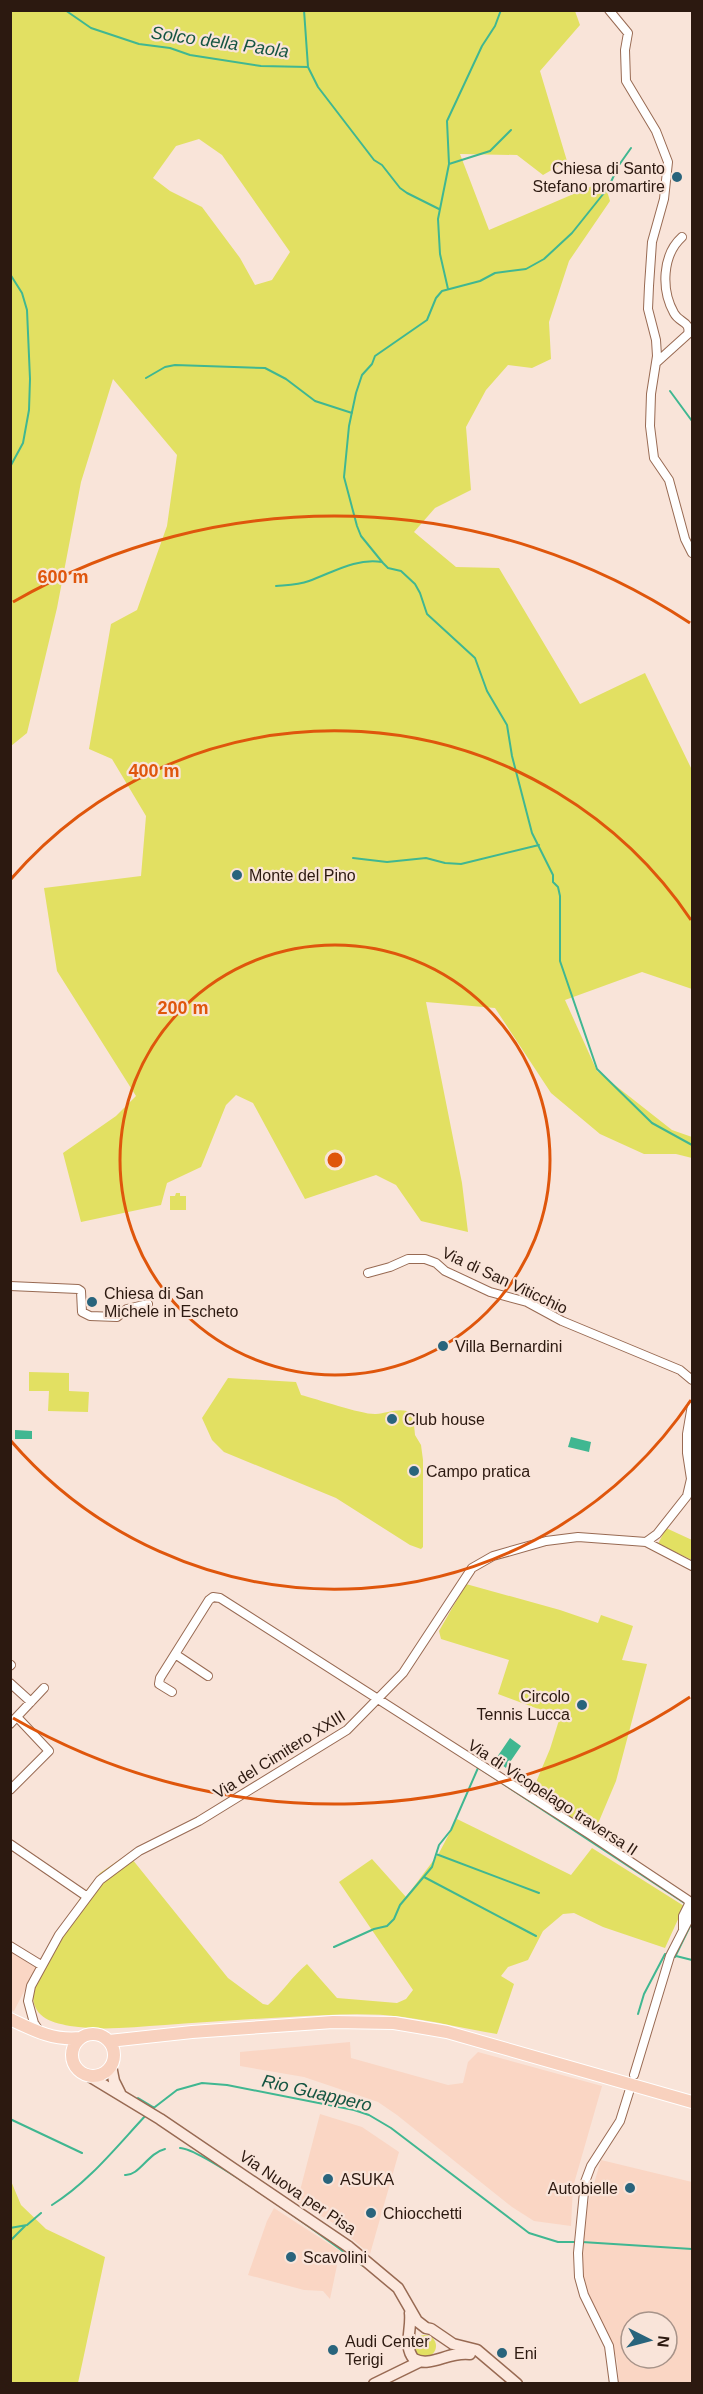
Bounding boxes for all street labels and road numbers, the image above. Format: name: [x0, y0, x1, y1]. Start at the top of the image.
street label: Via di San Viticchio: [439, 1244, 570, 1317]
street label: Via del Cimitero XXIII: [210, 1707, 348, 1802]
street label: Via di Vicopelago traversa II: [465, 1736, 641, 1859]
street label: Via Nuova per Pisa: [236, 2147, 359, 2238]

